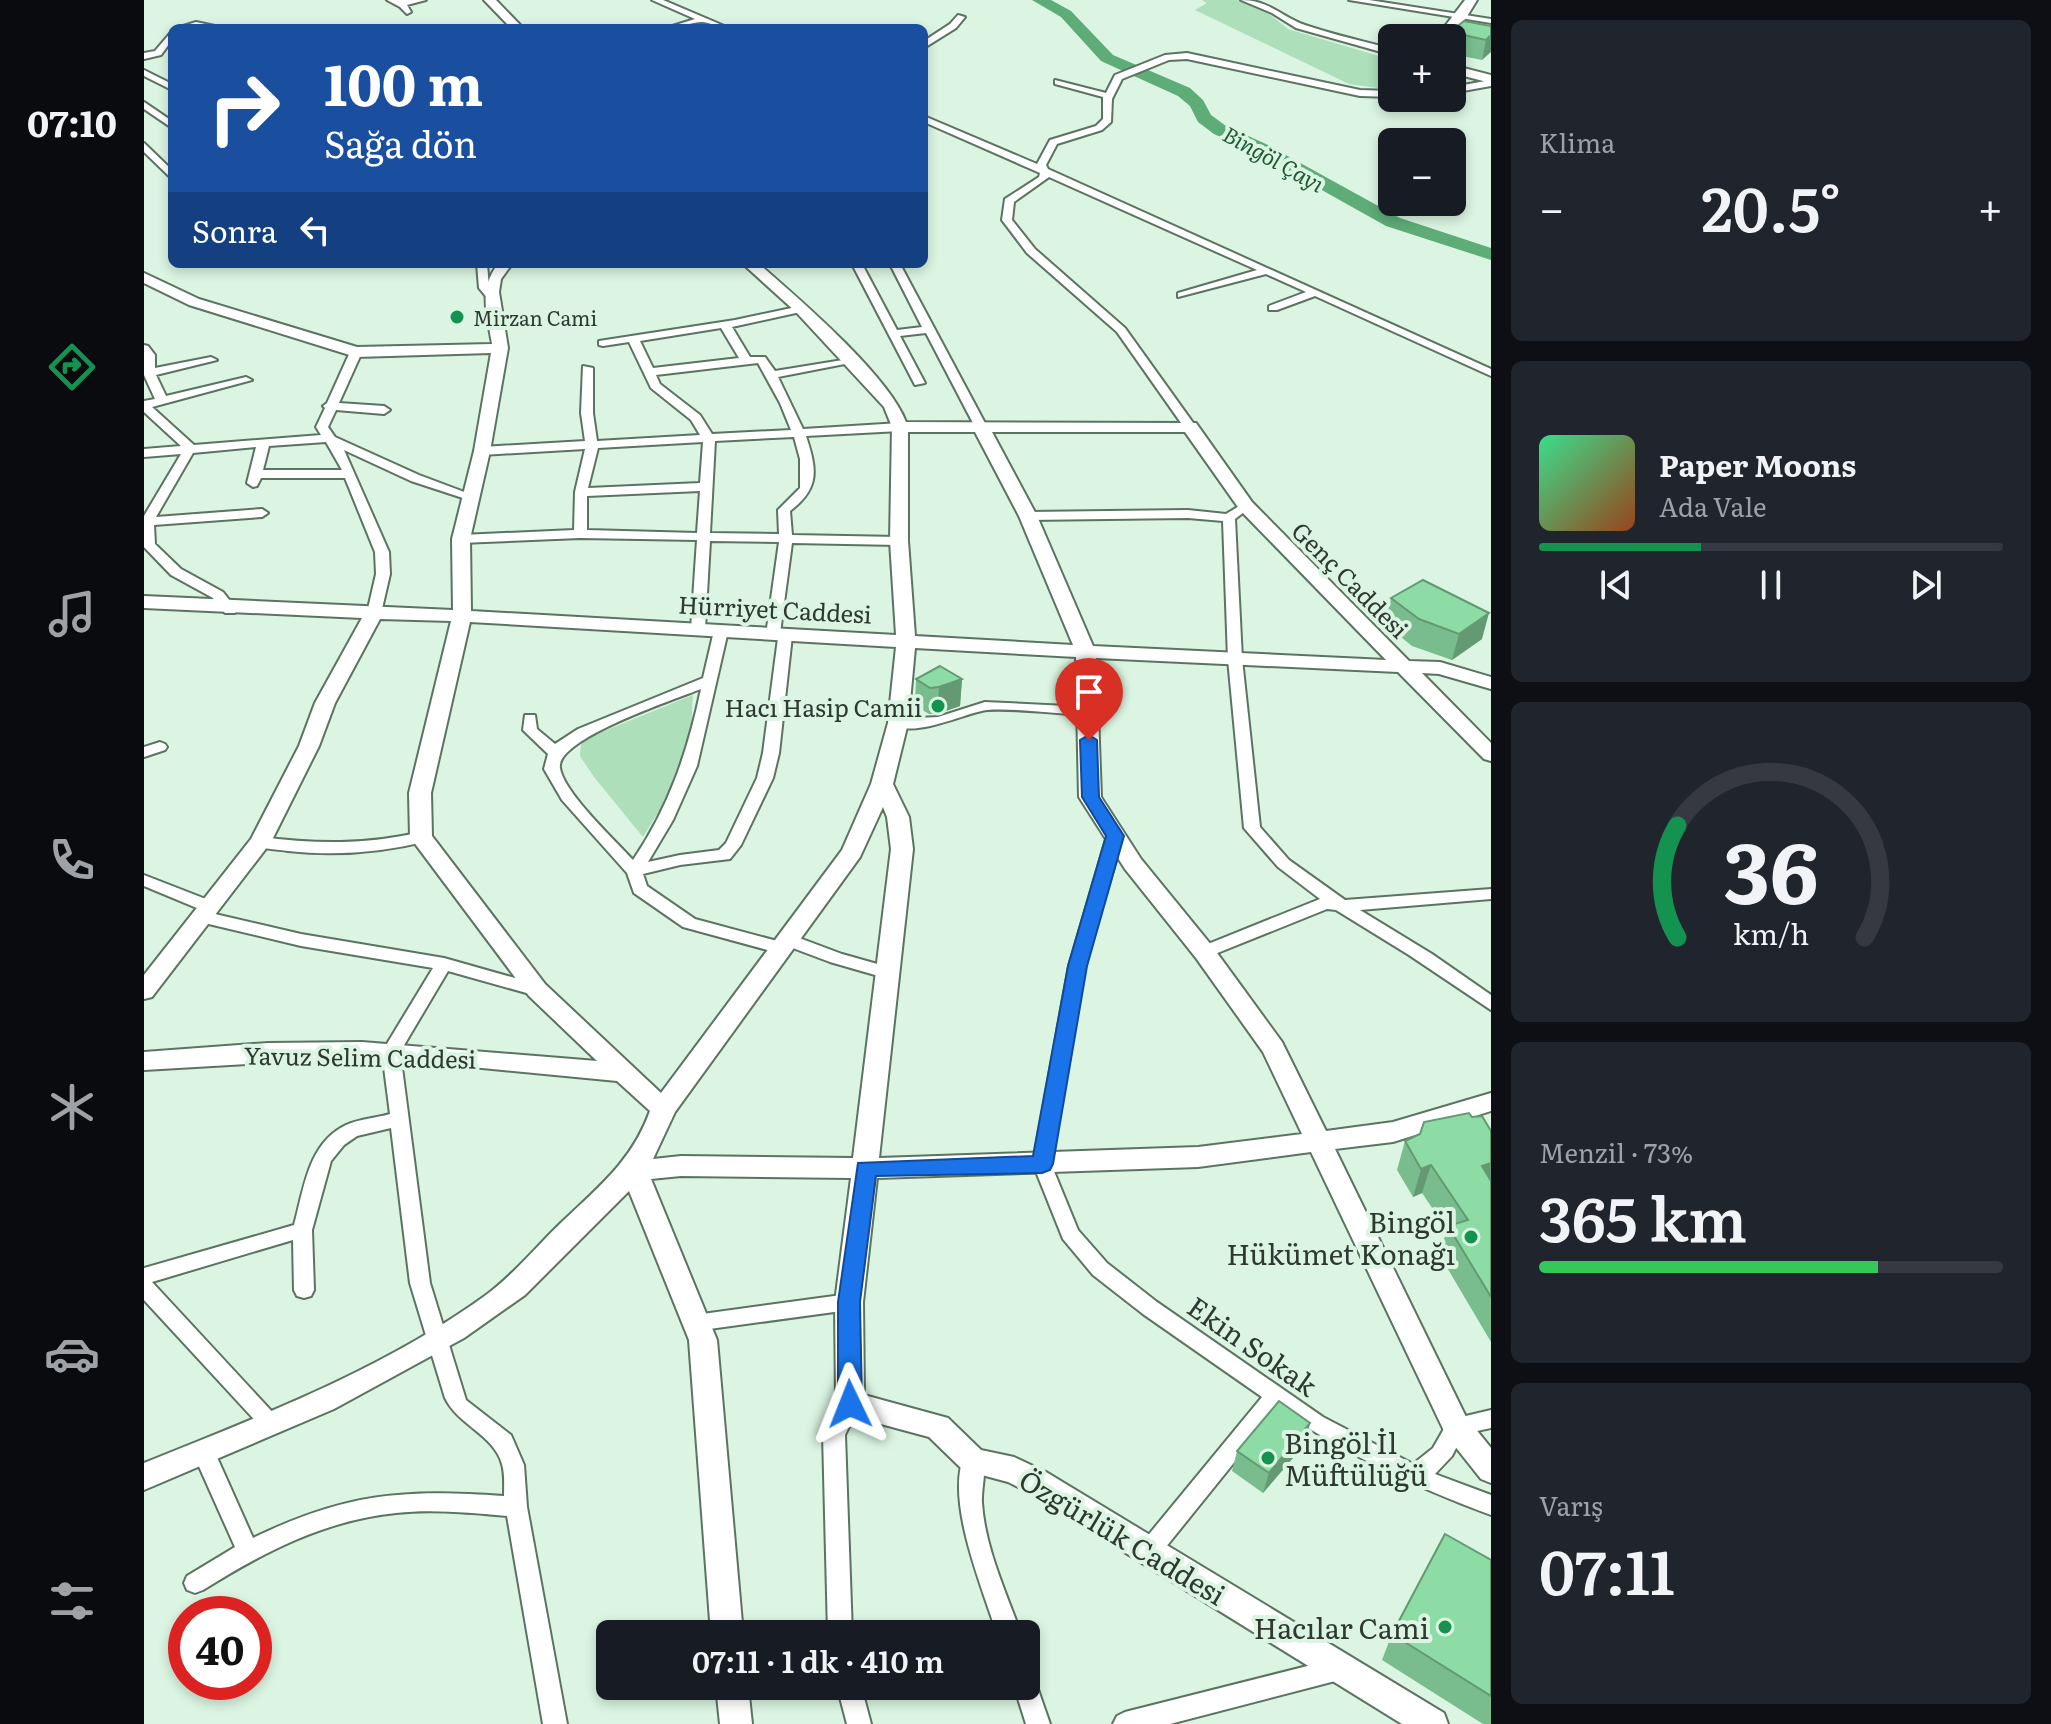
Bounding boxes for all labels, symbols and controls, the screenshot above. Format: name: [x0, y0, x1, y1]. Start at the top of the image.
map controls: [1378, 24, 1466, 216]
button: +: [1378, 24, 1466, 112]
text: 100 m: [324, 40, 483, 123]
icon: right: [192, 56, 296, 160]
text: 07:10: [27, 95, 117, 148]
text: Sağa dön: [324, 116, 477, 169]
water label: Bingöl Çayı: [1217, 117, 1331, 200]
text: Klima: [1539, 122, 1615, 161]
button: −: [1378, 128, 1466, 216]
text: 20.5°: [1701, 161, 1841, 250]
text: −: [1539, 173, 1565, 239]
text: +: [1977, 173, 2003, 239]
text: Sonra: [192, 208, 277, 252]
icon: left: [293, 208, 337, 252]
place label: Mirzan Cami: [473, 302, 597, 332]
marker: Mirzan Cami: [448, 308, 466, 326]
icon: directions: [44, 339, 100, 395]
text: Paper Moons: [1659, 442, 1856, 486]
text: Ada Vale: [1659, 486, 1766, 525]
street label: Genç Caddesi: [1285, 513, 1417, 645]
icon: previous: [1594, 563, 1638, 607]
icon: pause: [1749, 563, 1793, 607]
icon: next: [1904, 563, 1948, 607]
street label: Hürriyet Caddesi: [677, 585, 873, 631]
icon: music: [44, 586, 100, 642]
pin: [1055, 658, 1123, 740]
icon: arrive: [1067, 670, 1111, 714]
place label: Hacı Hasip Camii: [725, 689, 922, 724]
marker: Hacı Hasip Camii: [929, 697, 947, 715]
text: 36: [1723, 806, 1819, 930]
icon: phone: [44, 832, 100, 888]
text: km/h: [1733, 911, 1809, 954]
street label: Yavuz Selim Caddesi: [244, 1036, 476, 1076]
icon: climate: [44, 1079, 100, 1135]
text: Menzil · 73%: [1539, 1132, 1693, 1171]
text: 365 km: [1539, 1171, 1747, 1260]
place label: Bingöl Hükümet Konağı: [1227, 1200, 1455, 1274]
marker: Bingöl Hükümet Konağı: [1462, 1228, 1480, 1246]
street label: Ekin Sokak: [1179, 1285, 1327, 1406]
icon: car: [44, 1326, 100, 1382]
position arrow: [808, 1362, 892, 1446]
place label: Bingöl İl Müftülüğü: [1284, 1421, 1427, 1495]
marker: Bingöl İl Müftülüğü: [1259, 1449, 1277, 1467]
street label: Özgürlük Caddesi: [1012, 1458, 1234, 1614]
text: Varış: [1539, 1485, 1603, 1524]
text: 07:11: [1539, 1524, 1675, 1613]
icon: filters: [44, 1573, 100, 1629]
speed limit sign: 40: [168, 1596, 272, 1700]
place label: Hacılar Cami: [1254, 1606, 1429, 1648]
marker: Hacılar Cami: [1436, 1618, 1454, 1636]
text: 07:11 · 1 dk · 410 m: [692, 1638, 944, 1682]

